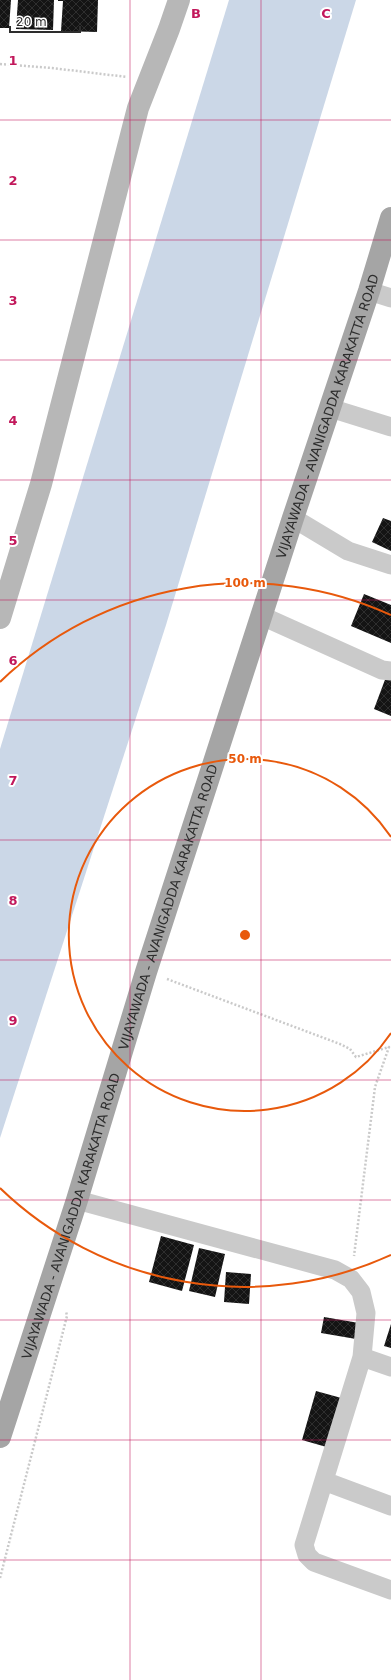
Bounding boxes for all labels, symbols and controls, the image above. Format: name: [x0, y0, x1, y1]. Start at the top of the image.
text: B: [191, 6, 201, 21]
text: C: [321, 6, 331, 21]
scale bar: [10, 8, 80, 34]
text: 20 m: [16, 15, 47, 29]
text: 1: [8, 53, 18, 68]
text: 2: [8, 173, 18, 188]
street label: VIJAYAWADA - AVANIGADDA KARAKATTA ROAD: [273, 272, 382, 561]
text: 3: [8, 293, 18, 308]
text: 4: [8, 413, 18, 428]
text: 5: [8, 533, 18, 548]
text: 100 m: [224, 576, 266, 590]
text: 6: [8, 653, 18, 668]
text: 50 m: [228, 752, 262, 766]
street label: VIJAYAWADA - AVANIGADDA KARAKATTA ROAD: [116, 762, 221, 1052]
text: 7: [8, 773, 18, 788]
text: 8: [8, 893, 18, 908]
centre of rings: [238, 928, 252, 942]
text: 9: [8, 1013, 18, 1028]
street label: VIJAYAWADA - AVANIGADDA KARAKATTA ROAD: [19, 1071, 123, 1361]

